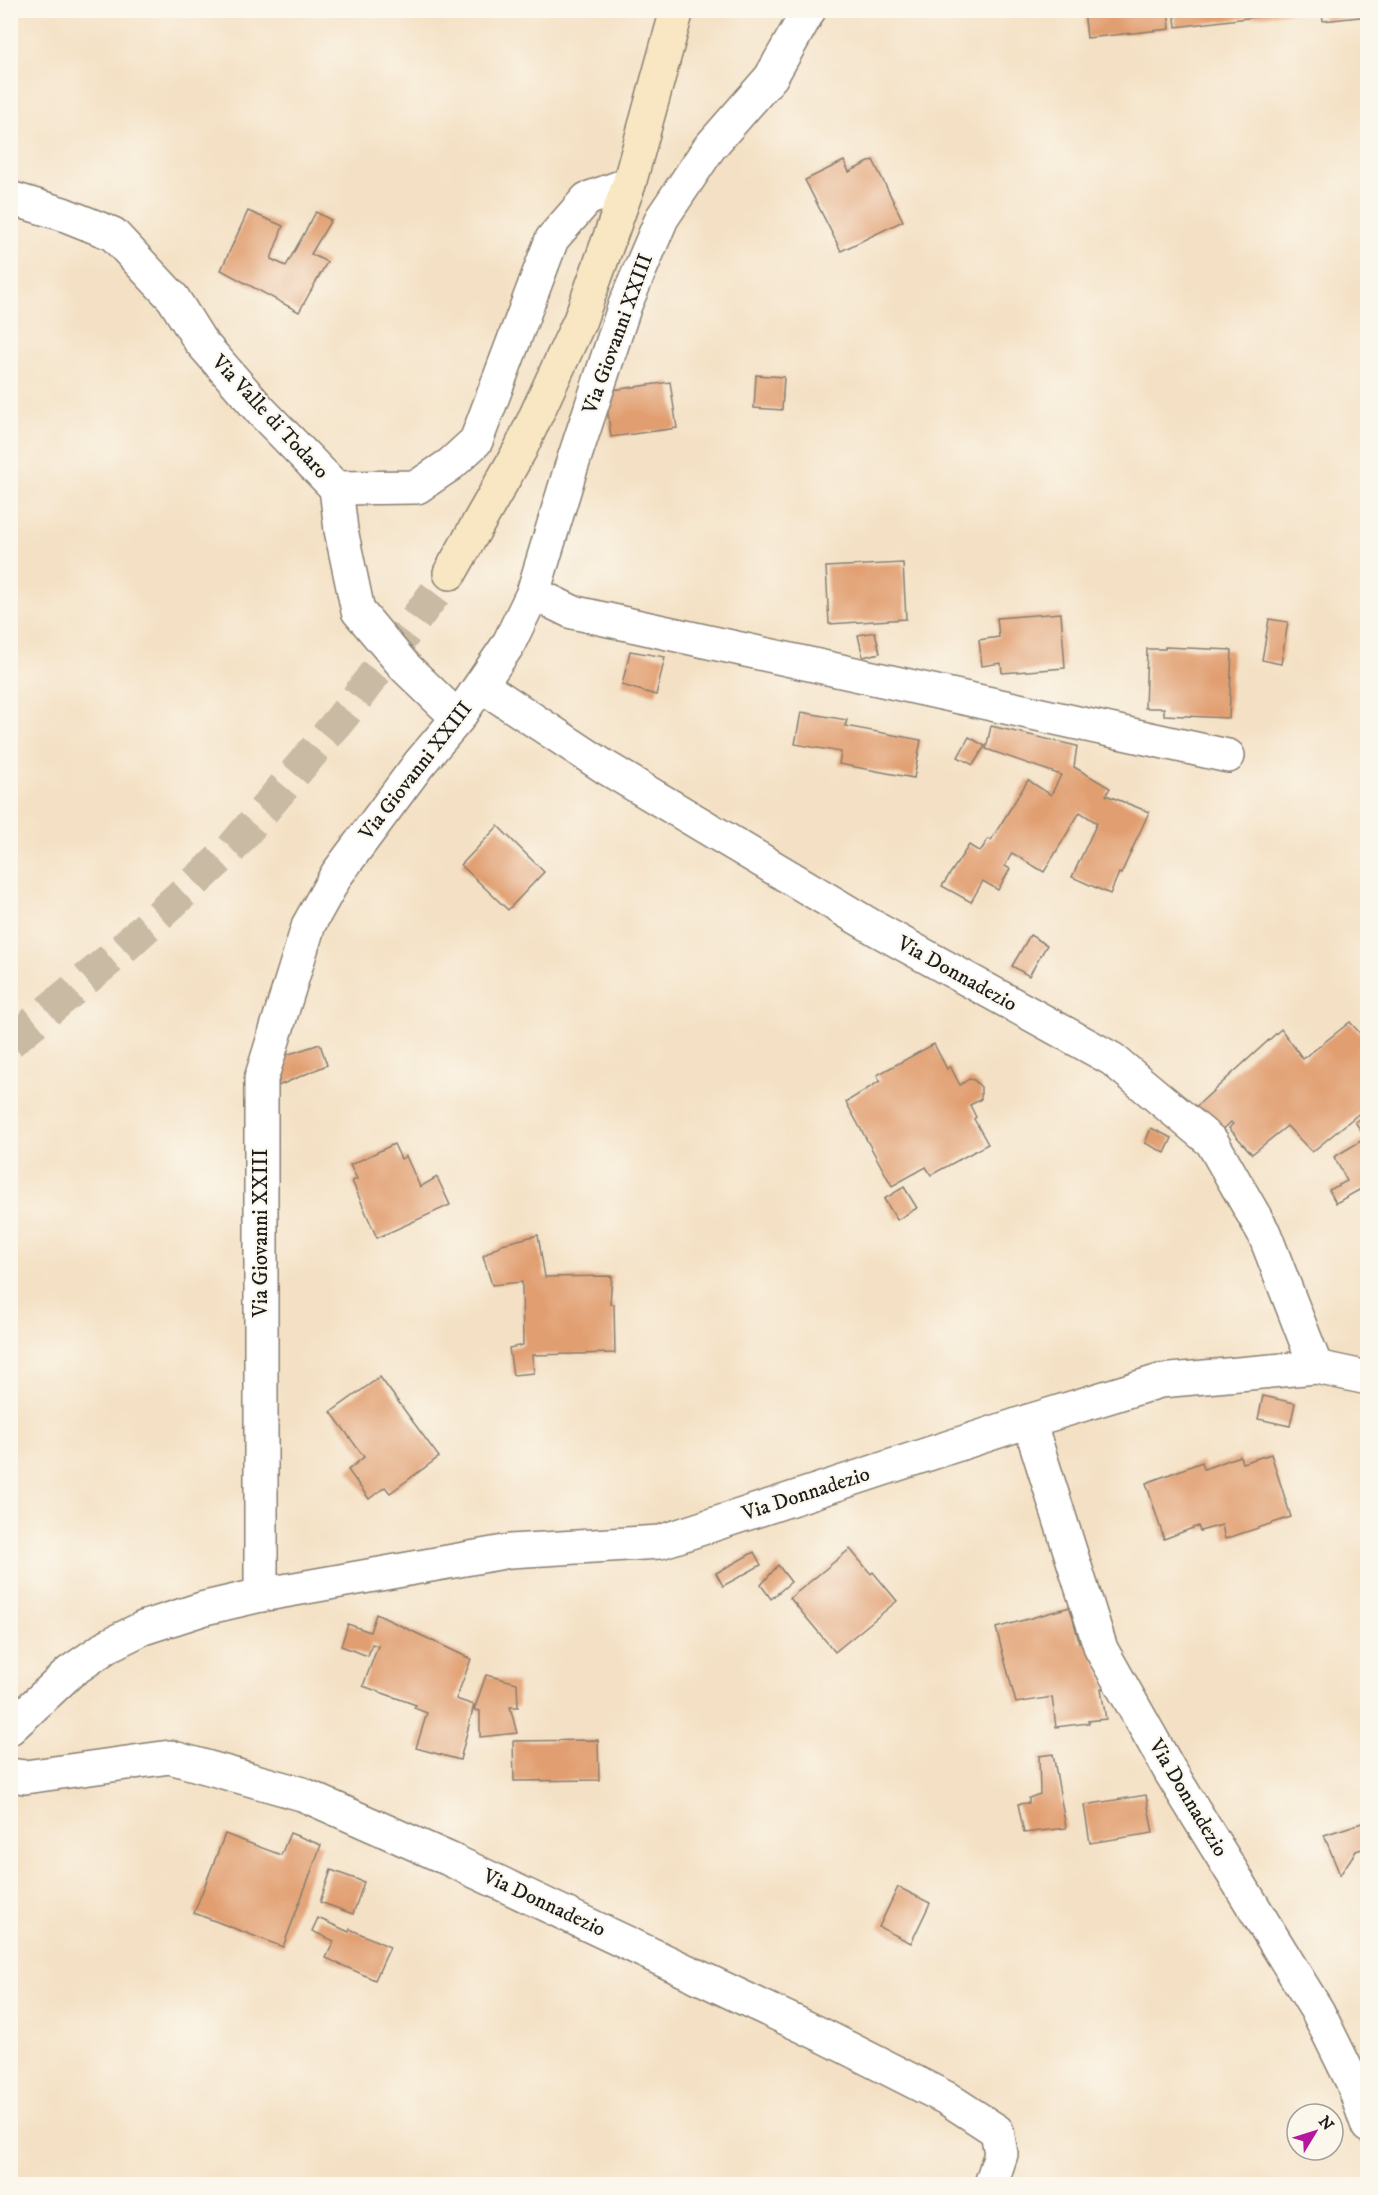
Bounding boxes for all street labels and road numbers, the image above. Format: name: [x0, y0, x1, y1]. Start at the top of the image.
street label: Via Giovanni XXIII: [577, 250, 659, 419]
street label: Via Valle di Todaro: [205, 349, 334, 484]
street label: Via Giovanni XXIII: [353, 697, 478, 846]
street label: Via Donnadezio: [892, 930, 1021, 1018]
street label: Via Giovanni XXIII: [248, 1149, 274, 1318]
street label: Via Donnadezio: [738, 1461, 873, 1527]
street label: Via Donnadezio: [1142, 1734, 1233, 1862]
street label: Via Donnadezio: [478, 1863, 610, 1943]

